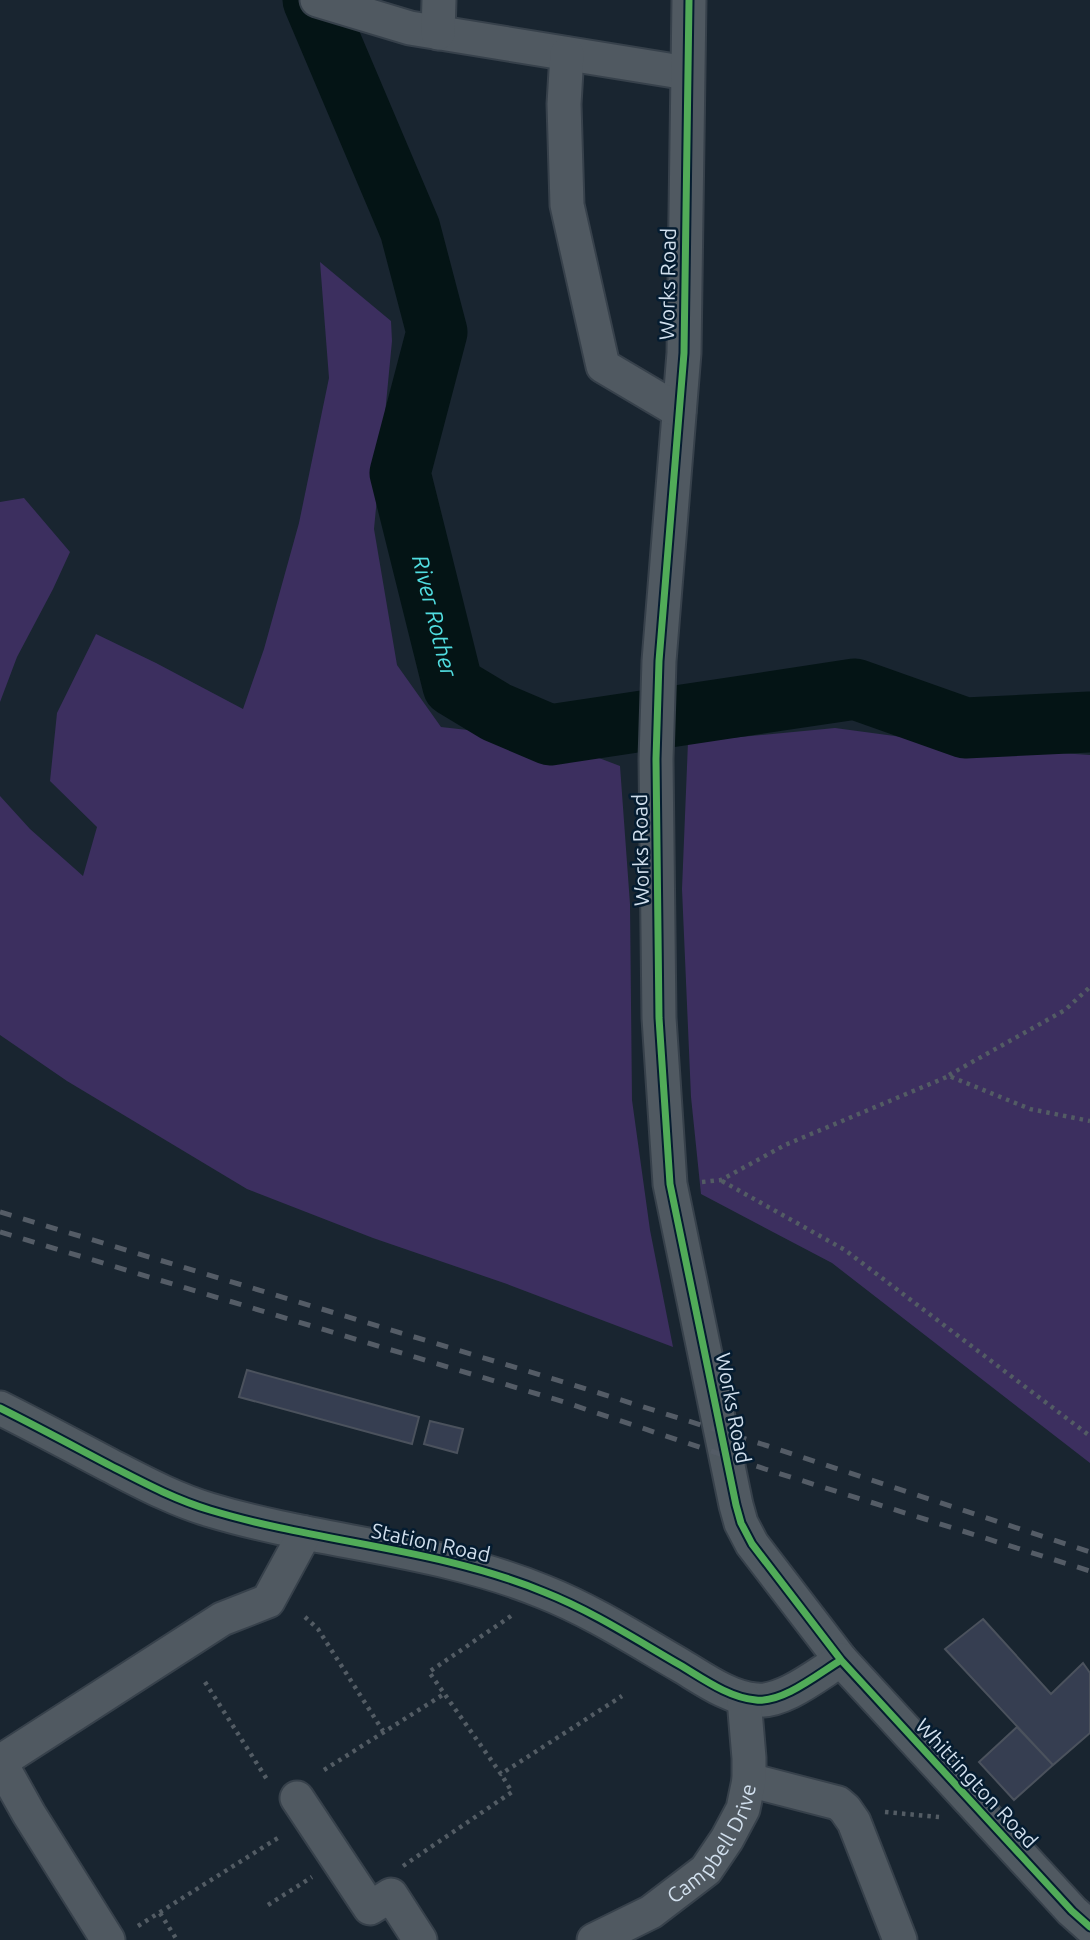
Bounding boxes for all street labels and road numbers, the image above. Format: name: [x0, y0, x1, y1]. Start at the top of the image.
street label: Works Road: [654, 228, 680, 340]
street label: Works Road: [627, 794, 653, 906]
street label: Works Road: [712, 1351, 756, 1465]
street label: Station Road: [369, 1518, 493, 1566]
street label: Whittington Road: [911, 1713, 1043, 1853]
street label: Campbell Drive: [662, 1781, 760, 1908]

